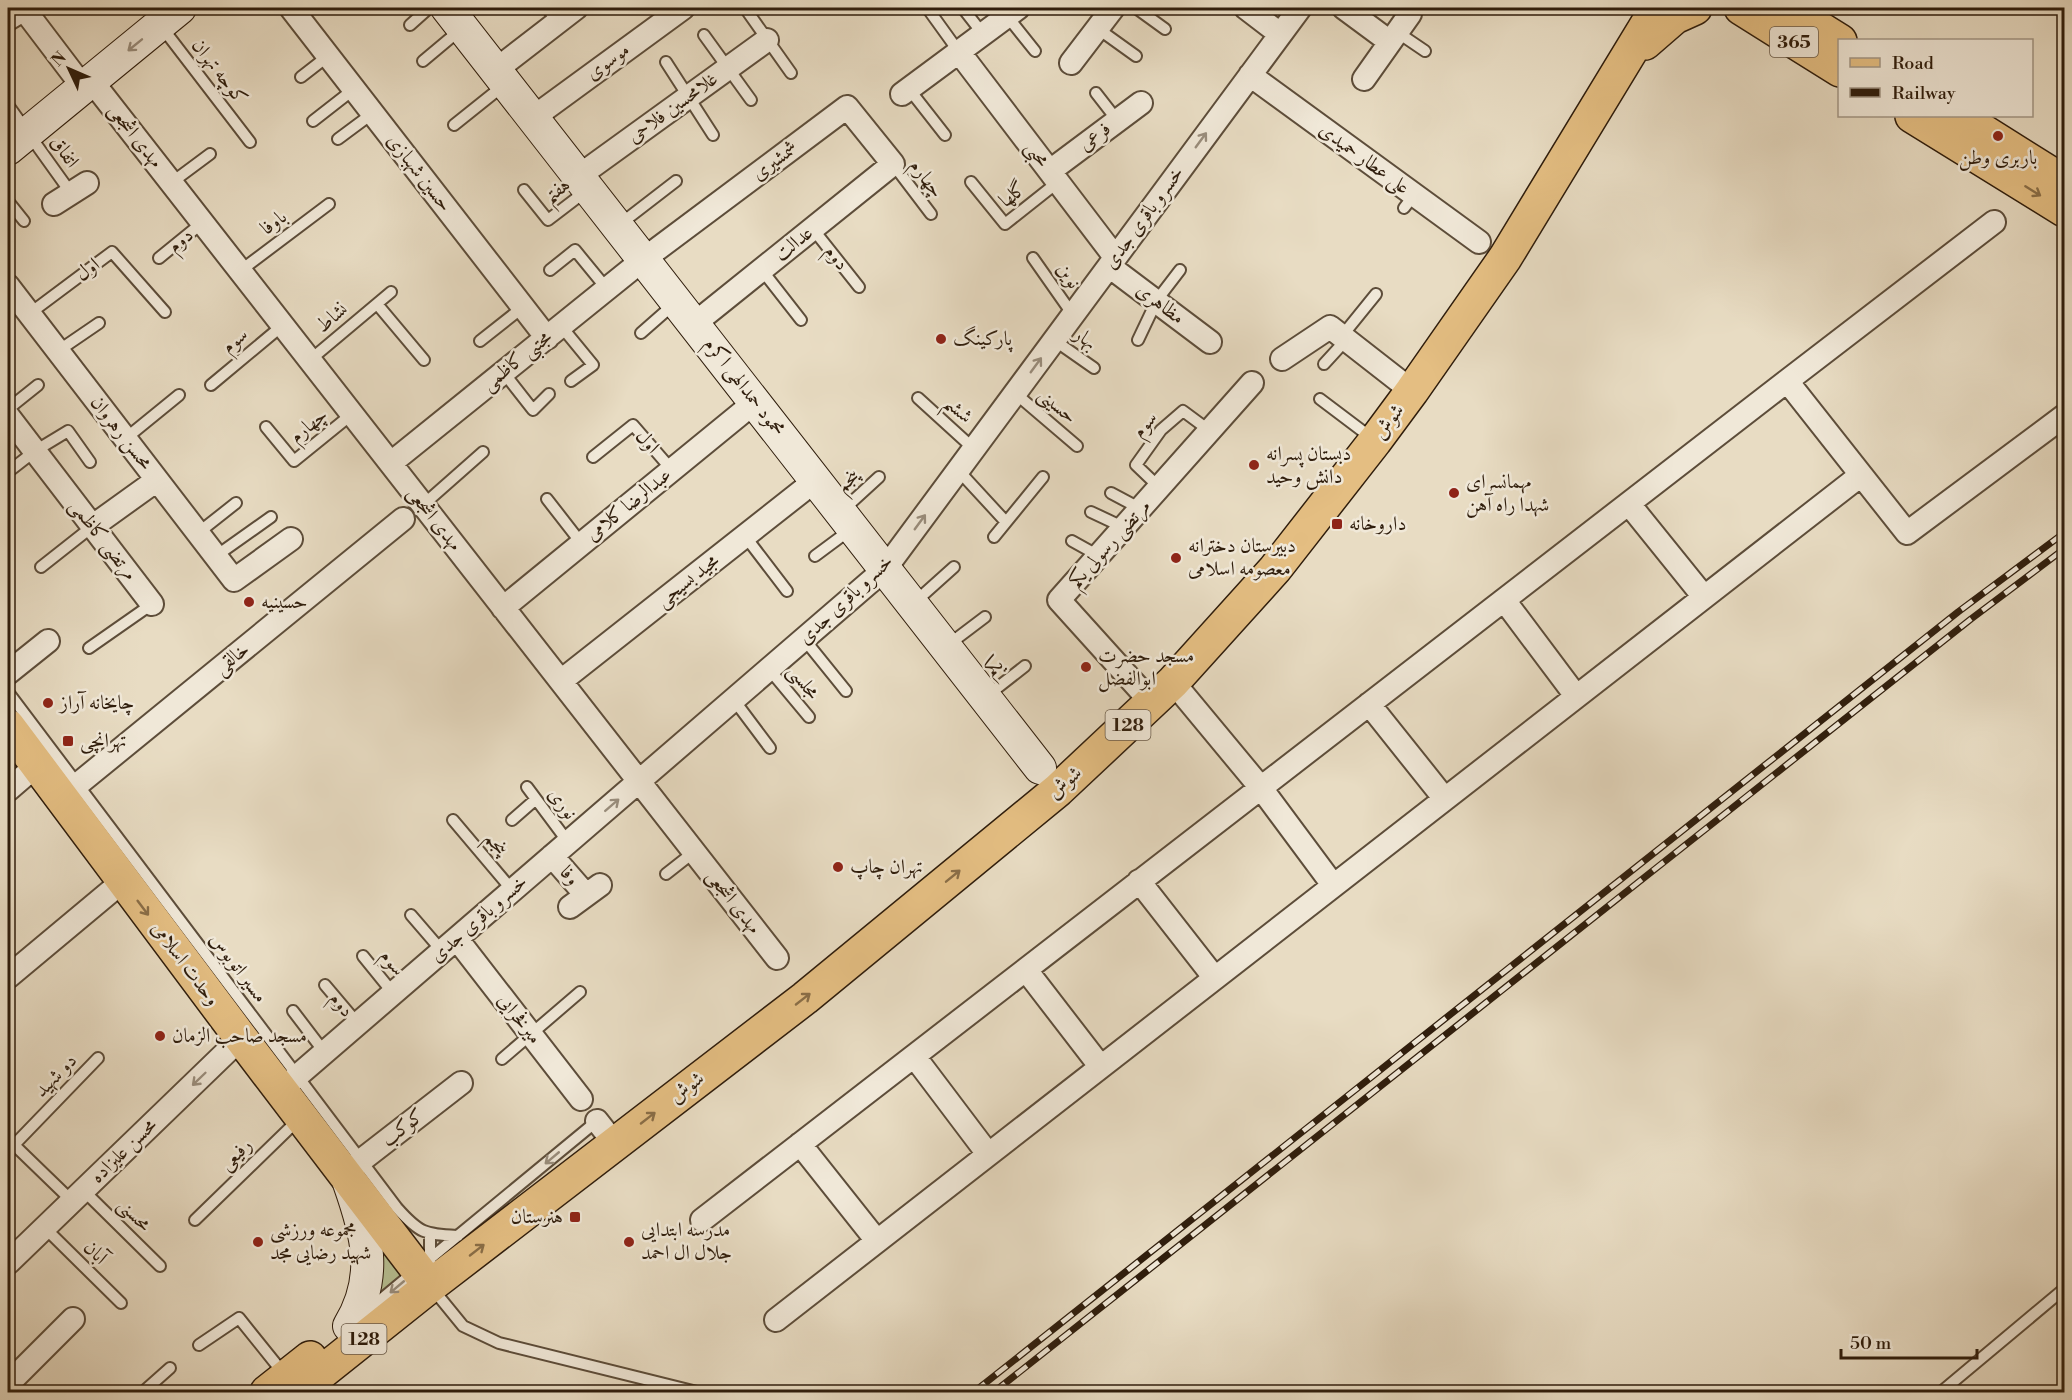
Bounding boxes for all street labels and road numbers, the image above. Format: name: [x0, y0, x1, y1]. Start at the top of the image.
road number: 365: [1770, 27, 1818, 57]
street label: کوچه تهران: [185, 34, 253, 110]
street label: موسوی: [581, 38, 635, 86]
street label: غلامحسین فلاحی: [623, 67, 723, 149]
street label: مهدی اشجعی: [102, 99, 168, 174]
street label: فرعی: [1074, 117, 1116, 157]
street label: علی عطار حمیدی: [1313, 118, 1414, 201]
street label: حسین شهبازی: [381, 129, 457, 217]
street label: اتفاق: [44, 131, 84, 173]
street label: شمشیری: [747, 135, 803, 187]
street label: محبی: [1017, 136, 1055, 174]
street label: چهارم: [900, 155, 949, 206]
street label: خسرو باقری جدی: [1098, 162, 1190, 274]
street label: هفتم: [538, 173, 579, 214]
street label: گلها: [994, 176, 1032, 214]
street label: باوفا: [256, 205, 292, 241]
street label: عدالت: [770, 221, 818, 267]
street label: دوم: [163, 223, 202, 262]
street label: دوم: [815, 240, 854, 278]
street label: اول: [71, 253, 105, 287]
street label: نوین: [1050, 258, 1086, 294]
street label: مظاهری: [1131, 278, 1189, 330]
street label: نشاط: [311, 297, 353, 339]
street label: بهار: [1067, 321, 1102, 356]
street label: سوم: [217, 323, 256, 362]
street label: مجتبی کاظمی: [477, 325, 559, 399]
street label: محمود حمدالهی اکرم: [695, 333, 790, 444]
street label: حسینی: [1032, 382, 1082, 430]
street label: محسن رهروان: [84, 391, 158, 475]
street label: ششم: [934, 391, 978, 434]
street label: شوش: [1368, 399, 1410, 445]
street label: چهارم: [285, 403, 336, 452]
street label: سوم: [1127, 407, 1166, 446]
street label: اول: [630, 425, 664, 459]
street label: پنجم: [831, 462, 870, 502]
street label: عبدالرضا کلامی: [581, 463, 677, 547]
street label: مهدی اشجعی: [401, 482, 467, 557]
street label: مرتضی کاظمی: [63, 494, 143, 586]
street label: مرتضی رسولی یکم: [1063, 494, 1160, 597]
street label: مجید بسیجی: [651, 549, 725, 613]
street label: خسرو باقری جدی: [793, 550, 899, 650]
street label: خالقی: [209, 637, 255, 682]
street label: یکم: [979, 651, 1013, 686]
street label: مجلسی: [780, 659, 825, 705]
road number: 128: [1106, 710, 1150, 740]
street label: شوش: [1042, 761, 1088, 805]
street label: نوری: [542, 783, 582, 825]
street label: پنجم: [475, 827, 514, 866]
street label: وفا: [554, 861, 584, 891]
street label: مهدی اشجعی: [700, 865, 766, 940]
street label: خسرو باقری جدی: [425, 870, 533, 968]
street label: وحدت اسلامی: [145, 917, 225, 1011]
street label: مسیر اتوبوس: [203, 928, 273, 1008]
street label: سوم: [371, 945, 410, 984]
street label: دوم: [320, 987, 359, 1026]
street label: میرفخرایی: [491, 989, 547, 1049]
street label: دو شهید: [29, 1049, 83, 1103]
street label: شوش: [664, 1066, 710, 1110]
street label: کوکب: [376, 1103, 430, 1153]
street label: محسن علیزاده: [85, 1113, 163, 1189]
street label: رفیعی: [214, 1133, 258, 1177]
street label: محسنی: [111, 1193, 156, 1238]
street label: آبان: [78, 1235, 115, 1272]
road number: 128: [342, 1324, 386, 1354]

